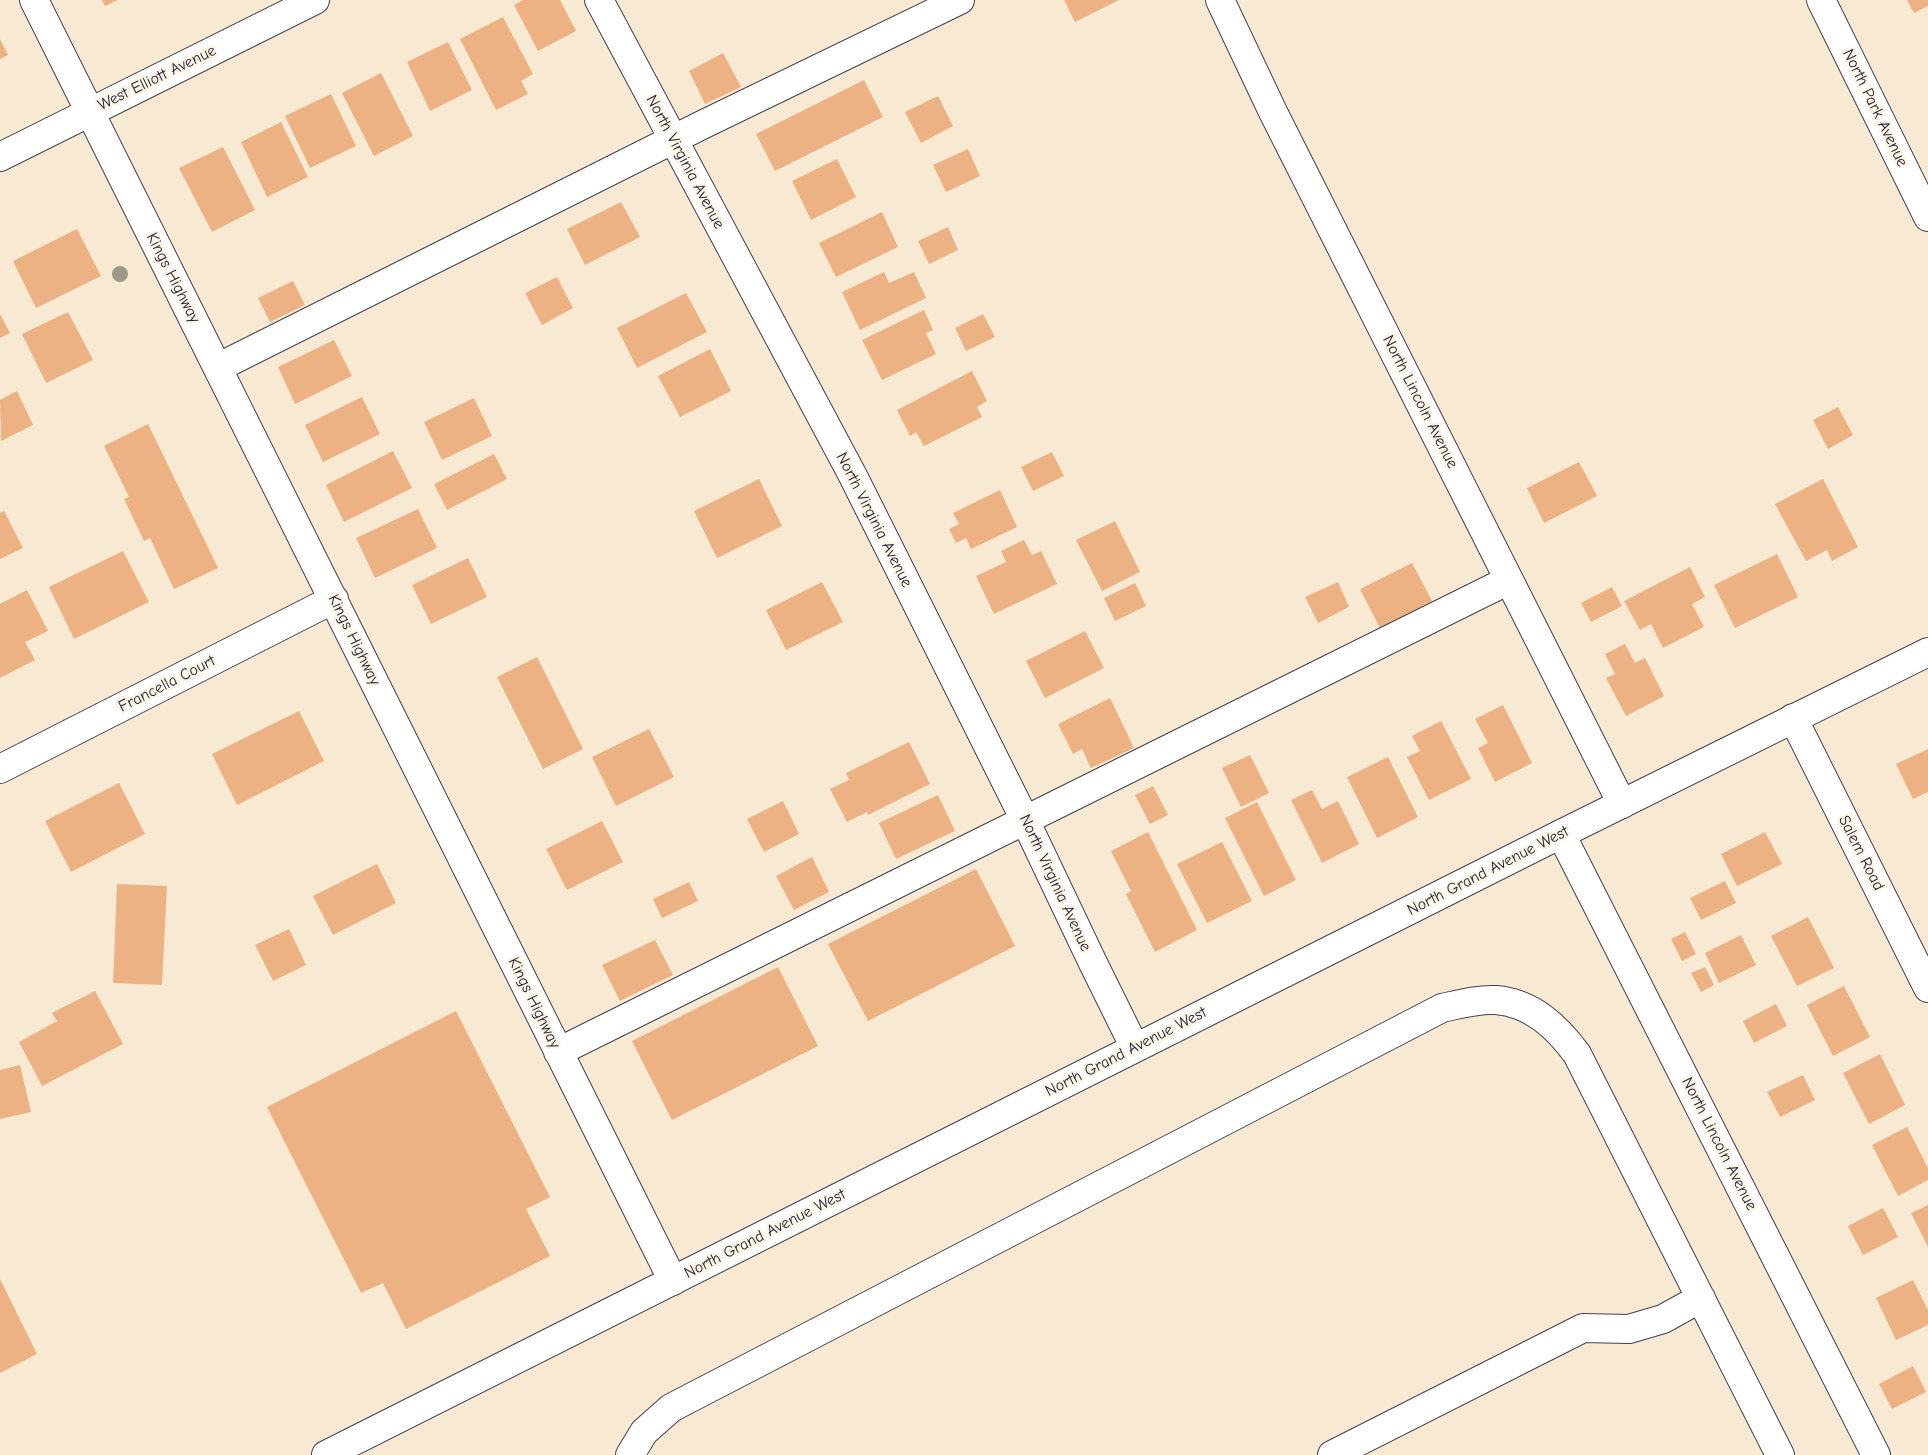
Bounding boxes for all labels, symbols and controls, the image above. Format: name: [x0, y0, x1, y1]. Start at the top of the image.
street label: West Elliott Avenue: [95, 41, 219, 115]
street label: North Park Avenue: [1838, 46, 1912, 170]
street label: North Virginia Avenue: [642, 92, 728, 232]
street label: Kings Highway: [142, 230, 204, 326]
street label: North Lincoln Avenue: [1378, 332, 1462, 472]
street label: North Virginia Avenue: [832, 449, 916, 591]
street label: Kings Highway: [324, 591, 384, 689]
street label: Francella Court: [115, 651, 219, 717]
street label: North Virginia Avenue: [1015, 811, 1095, 955]
street label: Salem Road: [1834, 812, 1888, 894]
street label: North Grand Avenue West: [1404, 822, 1572, 920]
street label: Kings Highway: [504, 954, 564, 1052]
street label: North Grand Avenue West: [1042, 1003, 1210, 1101]
street label: North Lincoln Avenue: [1677, 1074, 1761, 1214]
street label: North Grand Avenue West: [681, 1185, 849, 1283]

